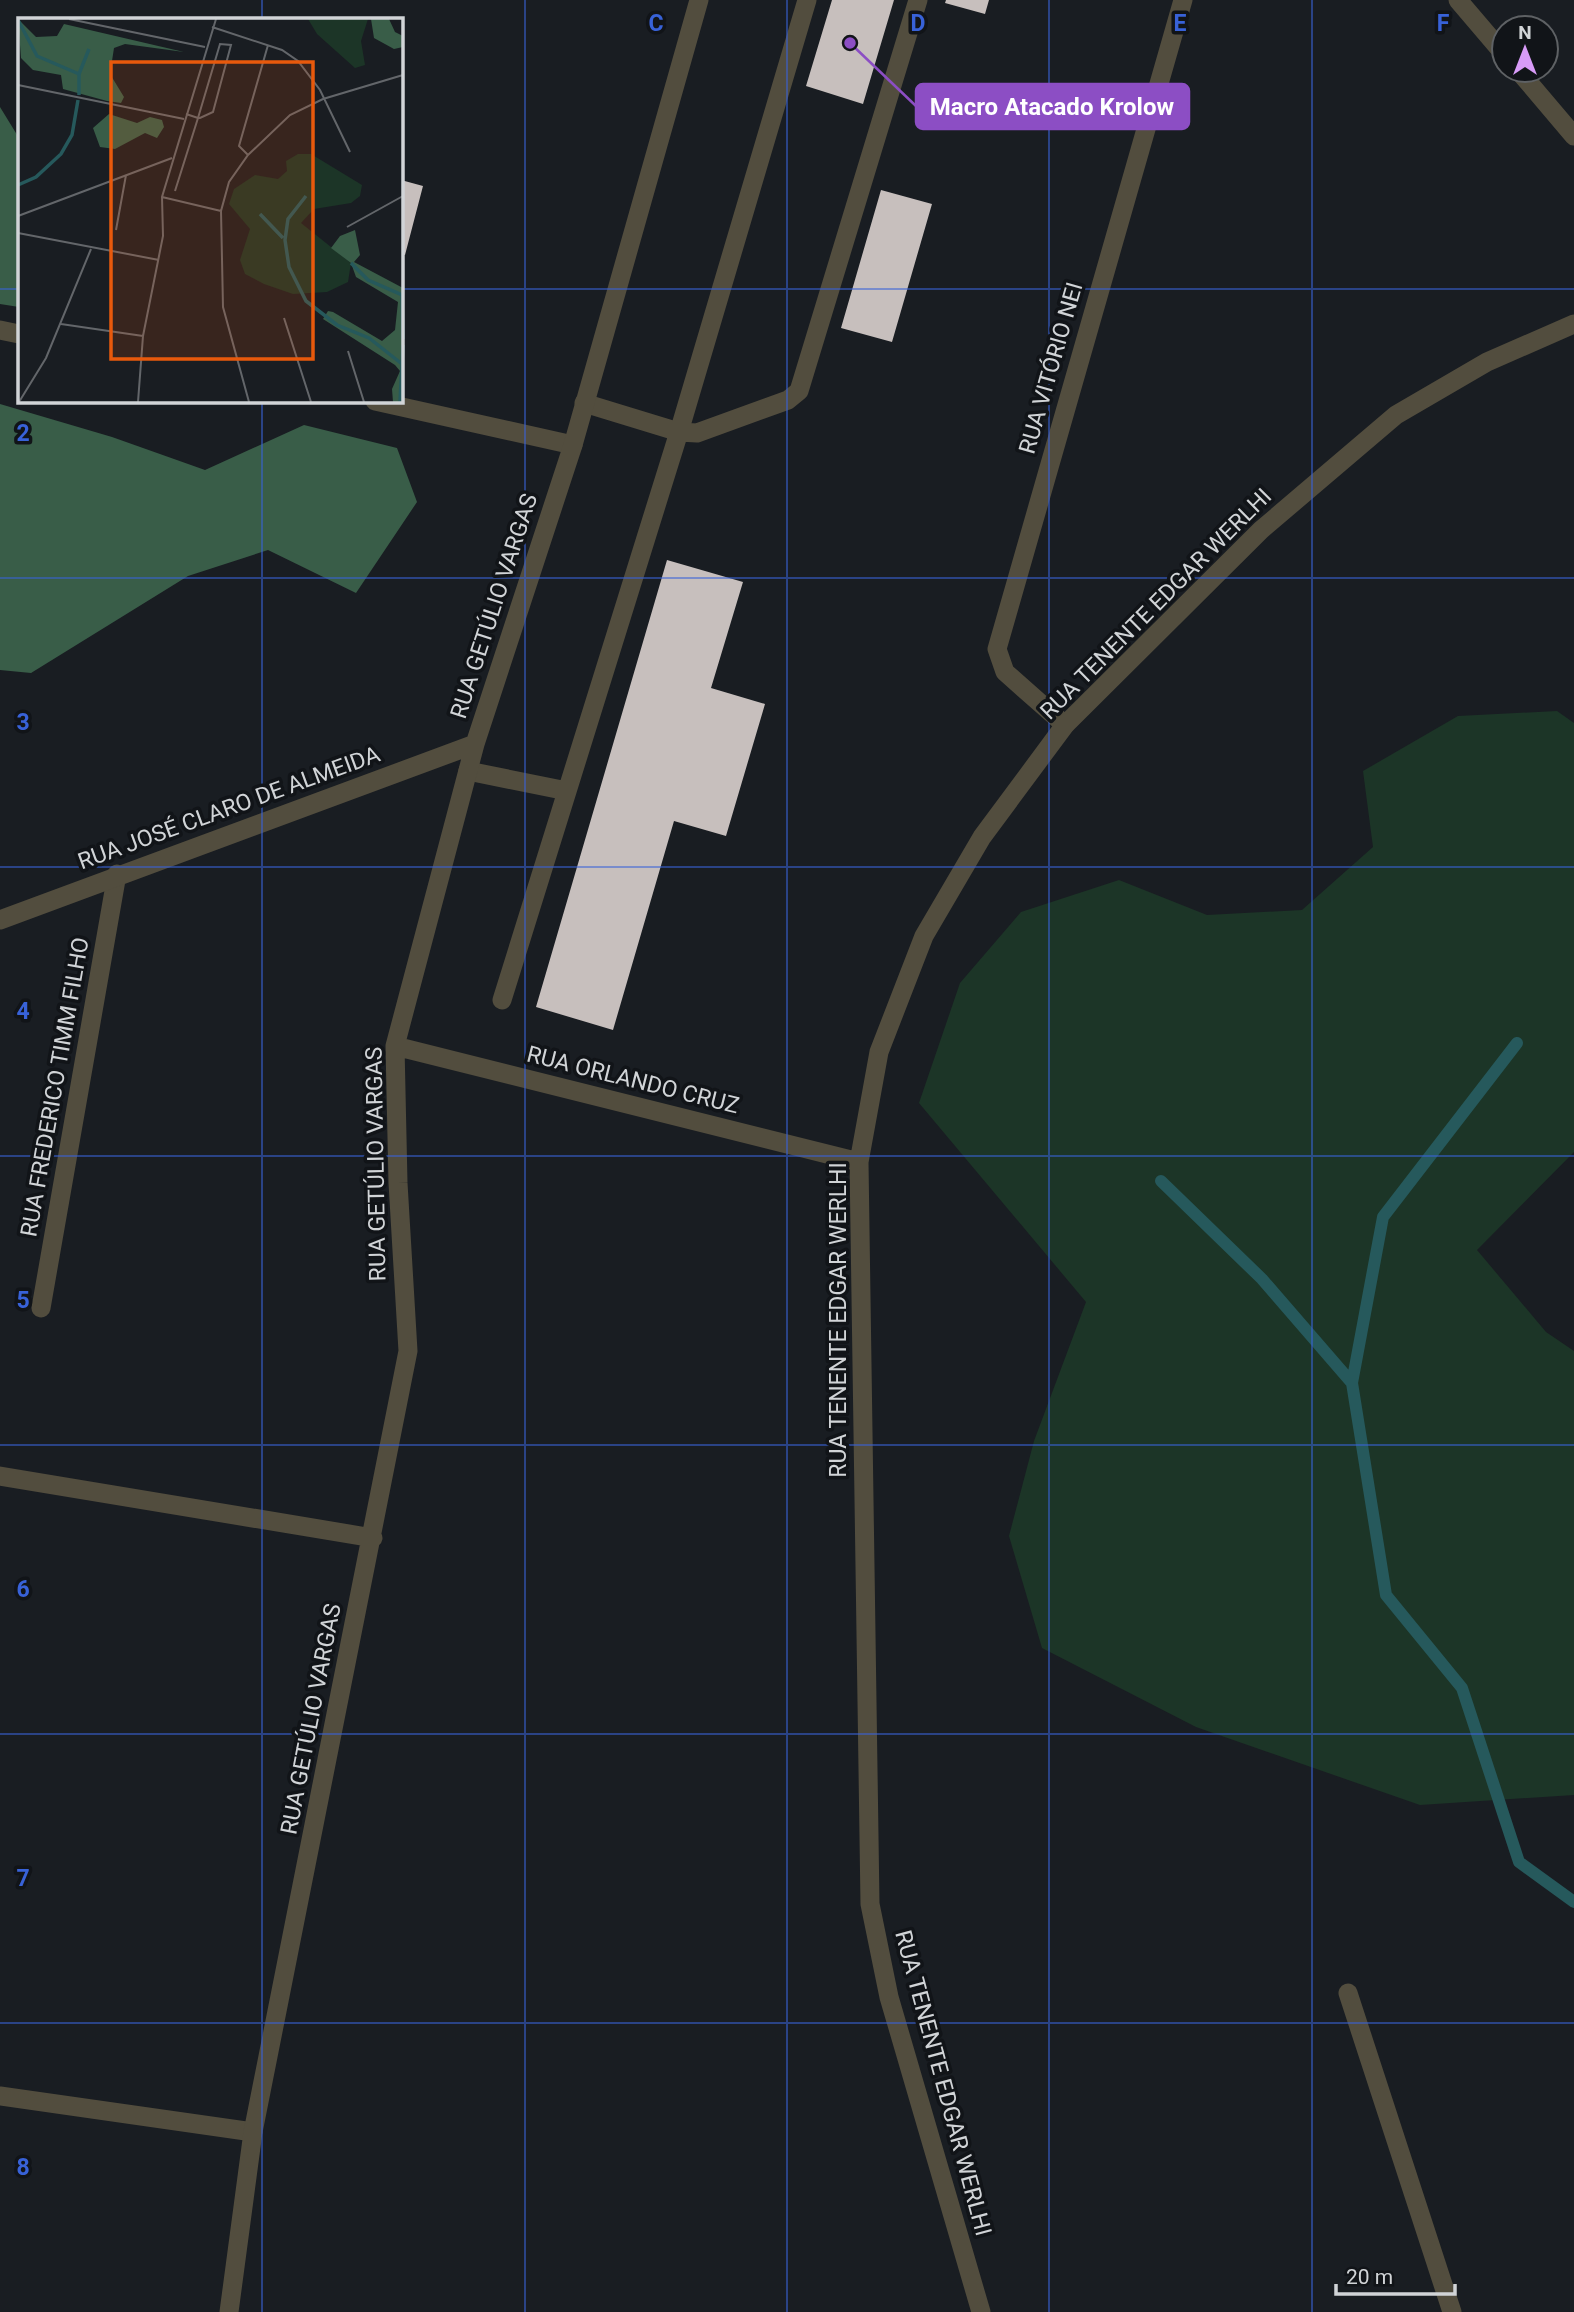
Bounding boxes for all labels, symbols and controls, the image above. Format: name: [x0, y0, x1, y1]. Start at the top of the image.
text: C: [648, 10, 664, 37]
text: D: [911, 10, 925, 37]
text: E: [1174, 10, 1187, 37]
text: F: [1437, 10, 1450, 37]
north arrow: [1490, 14, 1560, 84]
inset map: [18, 18, 402, 402]
text: N: [1518, 21, 1532, 44]
callout: Macro Atacado Krolow: [916, 84, 1189, 129]
text: Macro Atacado Krolow: [930, 93, 1175, 121]
street label: RUA VITÓRIO NEI: [1013, 279, 1088, 457]
text: 2: [16, 420, 30, 447]
street label: RUA TENENTE EDGAR WERLHI: [1035, 483, 1277, 725]
street label: RUA GETÚLIO VARGAS: [444, 490, 543, 722]
text: 3: [16, 709, 30, 736]
street label: RUA JOSÉ CLARO DE ALMEIDA: [74, 740, 384, 875]
street label: RUA FREDERICO TIMM FILHO: [15, 935, 95, 1239]
text: 4: [16, 998, 30, 1025]
street label: RUA ORLANDO CRUZ: [524, 1041, 742, 1119]
street label: RUA GETÚLIO VARGAS: [359, 1046, 392, 1282]
street label: RUA TENENTE EDGAR WERLHI: [825, 1162, 852, 1478]
text: 5: [16, 1287, 30, 1314]
text: 6: [16, 1576, 30, 1603]
street label: RUA GETÚLIO VARGAS: [274, 1601, 347, 1837]
text: 7: [16, 1865, 30, 1892]
street label: RUA TENENTE EDGAR WERLHI: [889, 1927, 997, 2239]
text: 8: [16, 2154, 30, 2181]
scale bar: [1336, 2252, 1455, 2296]
text: 20 m: [1346, 2265, 1393, 2289]

